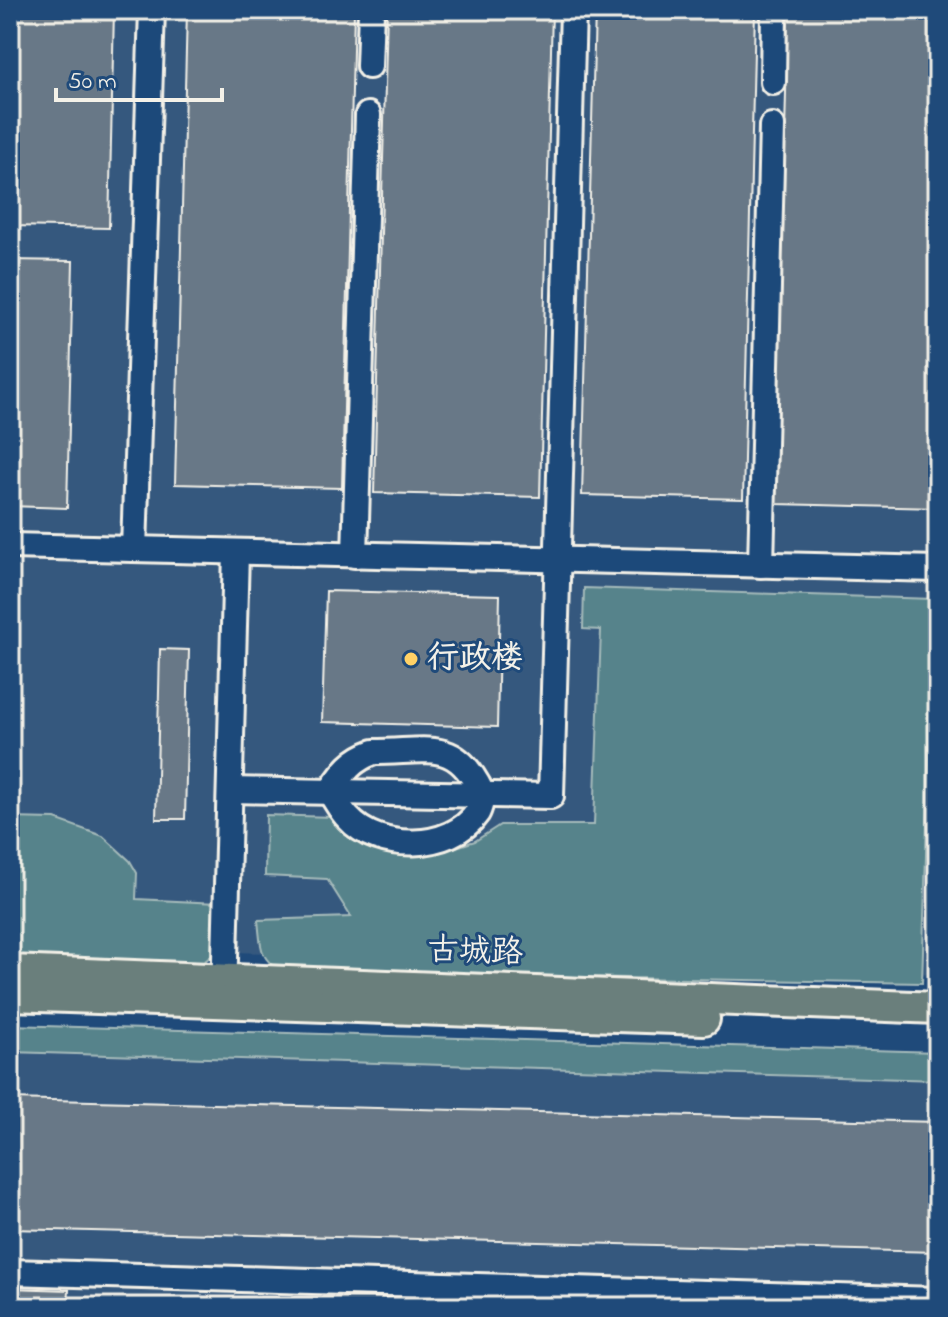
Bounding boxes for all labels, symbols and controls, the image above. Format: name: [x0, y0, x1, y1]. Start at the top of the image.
scale bar: [56, 52, 222, 102]
text: 50 m: [68, 65, 117, 100]
place label: 行政楼: [427, 636, 523, 683]
marker: 行政楼: [402, 650, 420, 668]
street label: 古城路: [426, 928, 524, 978]

